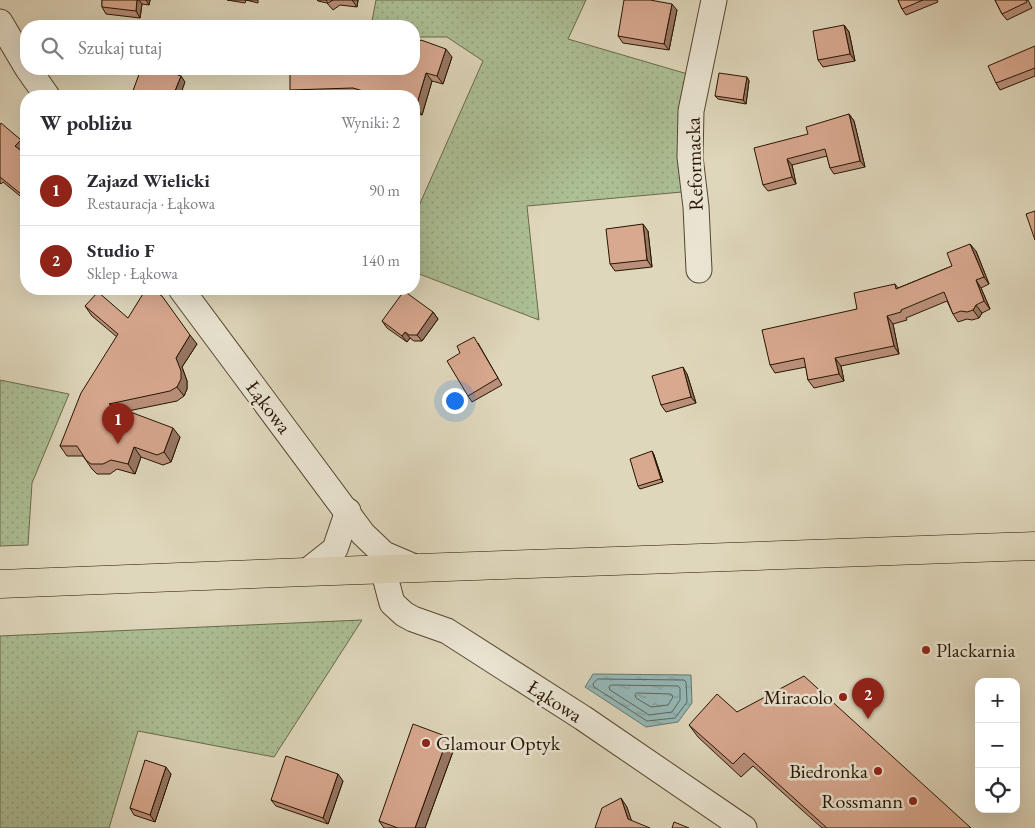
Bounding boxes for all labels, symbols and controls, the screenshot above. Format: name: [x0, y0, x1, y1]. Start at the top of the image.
search box: [20, 20, 420, 75]
icon: search: [38, 34, 66, 62]
text: Szukaj tutaj: [78, 35, 162, 60]
text: W pobliżu: [40, 109, 132, 136]
text: Wyniki: 2: [341, 112, 400, 133]
street label: Reformacka: [679, 117, 709, 211]
text: Zajazd Wielicki: [87, 168, 210, 193]
text: 1: [52, 180, 60, 201]
text: 90 m: [369, 180, 400, 201]
text: Restauracja · Łąkowa: [87, 193, 215, 214]
text: Studio F: [87, 238, 155, 263]
text: 2: [52, 250, 60, 271]
text: 140 m: [361, 250, 400, 271]
text: Sklep · Łąkowa: [87, 263, 178, 284]
street label: Łąkowa: [241, 375, 297, 439]
your location: [442, 388, 468, 414]
pin: 1: [102, 403, 134, 444]
place label: Plackarnia: [936, 637, 1015, 663]
marker: Plackarnia: [920, 644, 932, 656]
street label: Łąkowa: [523, 674, 587, 728]
pin: 2: [852, 678, 884, 719]
map controls: [975, 678, 1020, 813]
button: +: [975, 678, 1020, 723]
place label: Miracolo: [763, 684, 833, 710]
marker: Miracolo: [837, 691, 849, 703]
button: −: [975, 723, 1020, 768]
place label: Glamour Optyk: [436, 730, 561, 756]
marker: Glamour Optyk: [420, 737, 432, 749]
place label: Biedronka: [789, 758, 868, 784]
marker: Biedronka: [872, 765, 884, 777]
button: locate: [975, 768, 1020, 813]
place label: Rossmann: [821, 788, 903, 814]
marker: Rossmann: [907, 795, 919, 807]

